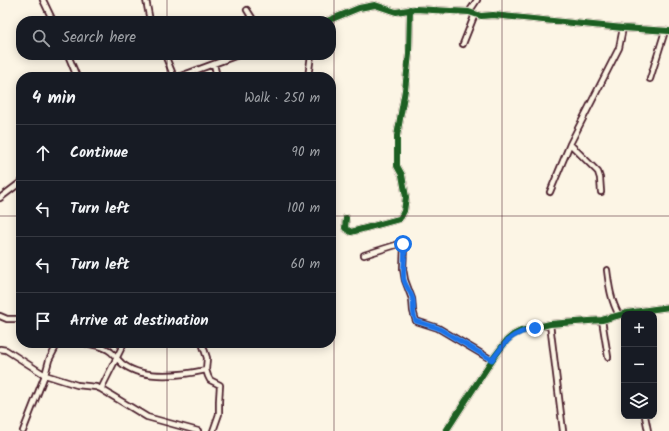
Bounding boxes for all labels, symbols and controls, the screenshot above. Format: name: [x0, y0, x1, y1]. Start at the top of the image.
search box: [16, 16, 336, 60]
text: Search here: [62, 26, 136, 50]
icon: search: [30, 27, 52, 49]
text: 4 min: [32, 85, 76, 112]
text: Walk · 250 m: [244, 88, 320, 109]
text: Continue: [70, 141, 128, 165]
icon: ahead: [32, 142, 54, 164]
text: 90 m: [292, 142, 320, 163]
text: Turn left: [70, 197, 130, 221]
icon: left: [32, 198, 54, 220]
text: 100 m: [287, 198, 320, 219]
route start: [394, 235, 412, 253]
text: Turn left: [70, 253, 130, 277]
icon: left: [32, 254, 54, 276]
text: 60 m: [291, 254, 320, 275]
text: Arrive at destination: [70, 309, 209, 333]
icon: arrive: [32, 310, 54, 332]
map controls: [621, 311, 657, 419]
button: +: [621, 311, 657, 347]
route end: [526, 319, 544, 337]
button: −: [621, 347, 657, 383]
button: layers: [621, 383, 657, 419]

